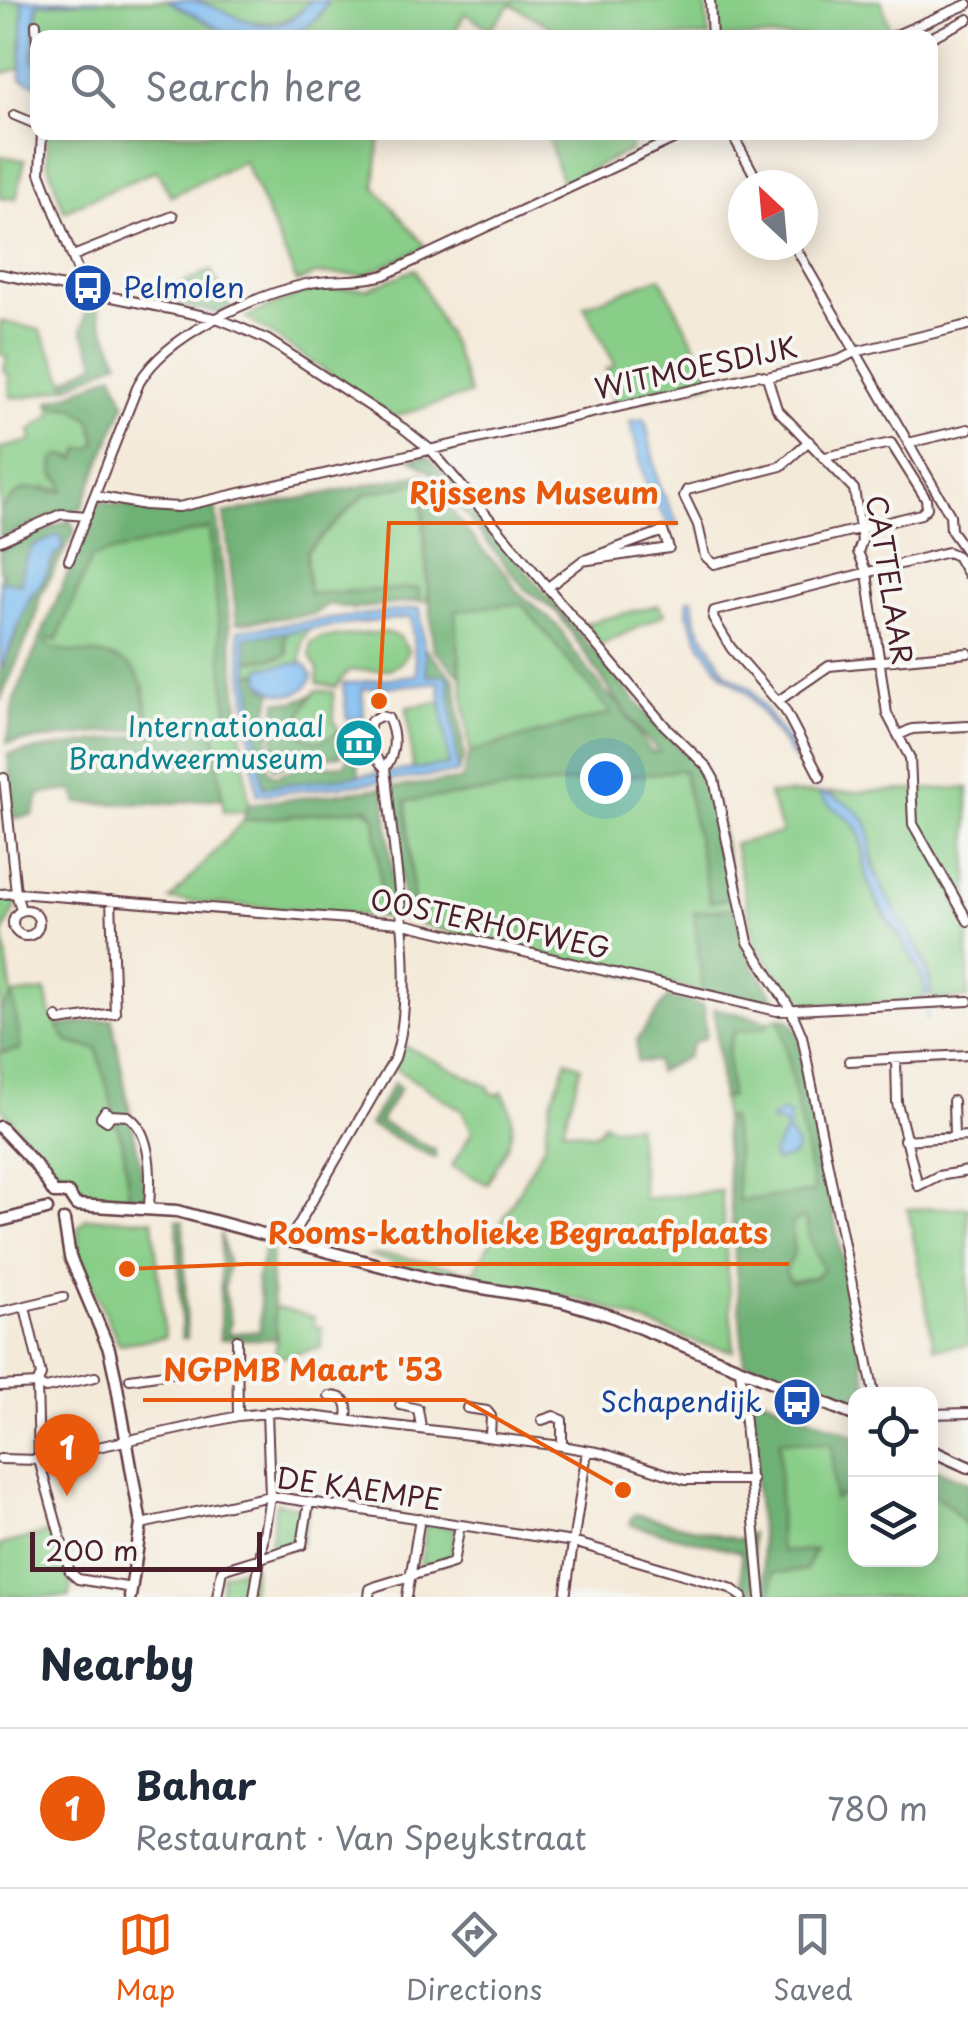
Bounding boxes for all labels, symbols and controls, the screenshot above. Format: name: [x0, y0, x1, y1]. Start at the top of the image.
search box: [30, 30, 938, 140]
text: Search here: [145, 57, 362, 114]
icon: search: [65, 58, 120, 113]
north arrow: [728, 170, 818, 260]
bus stop icon: Pelmolen: [62, 262, 114, 314]
place label: Pelmolen: [123, 265, 245, 308]
street label: WITMOESDIJK: [590, 324, 801, 409]
callout: Rijssens Museum: [389, 463, 678, 523]
text: Rijssens Museum: [409, 469, 659, 514]
street label: CATTELAAR: [856, 492, 925, 668]
place label: Internationaal Brandweermuseum: [68, 704, 324, 779]
museum icon: Internationaal Brandweermuseum: [333, 717, 385, 769]
your location: [580, 753, 631, 804]
street label: OOSTERHOFWEG: [366, 876, 614, 969]
callout: Rooms-katholieke Begraafplaats: [247, 1204, 789, 1264]
text: Rooms-katholieke Begraafplaats: [268, 1209, 768, 1254]
callout: NGPMB Maart '53: [143, 1340, 464, 1400]
text: NGPMB Maart '53: [163, 1346, 443, 1391]
bus stop icon: Schapendijk: [771, 1376, 823, 1428]
place label: Schapendijk: [601, 1379, 762, 1422]
map controls: [848, 1387, 938, 1567]
button: locate: [848, 1387, 938, 1477]
pin: 1: [34, 1414, 100, 1496]
street label: DE KAEMPE: [273, 1455, 445, 1520]
button: layers: [848, 1477, 938, 1567]
scale bar: [30, 1527, 262, 1572]
text: 200 m: [45, 1528, 138, 1571]
text: Nearby: [40, 1631, 194, 1694]
text: Bahar: [135, 1756, 256, 1813]
text: 1: [65, 1784, 80, 1832]
text: 780 m: [827, 1784, 928, 1832]
text: Restaurant · Van Speykstraat: [135, 1813, 587, 1861]
tab: Map: [115, 1907, 175, 2010]
tab: Directions: [406, 1907, 542, 2010]
tab: Saved: [773, 1907, 853, 2010]

